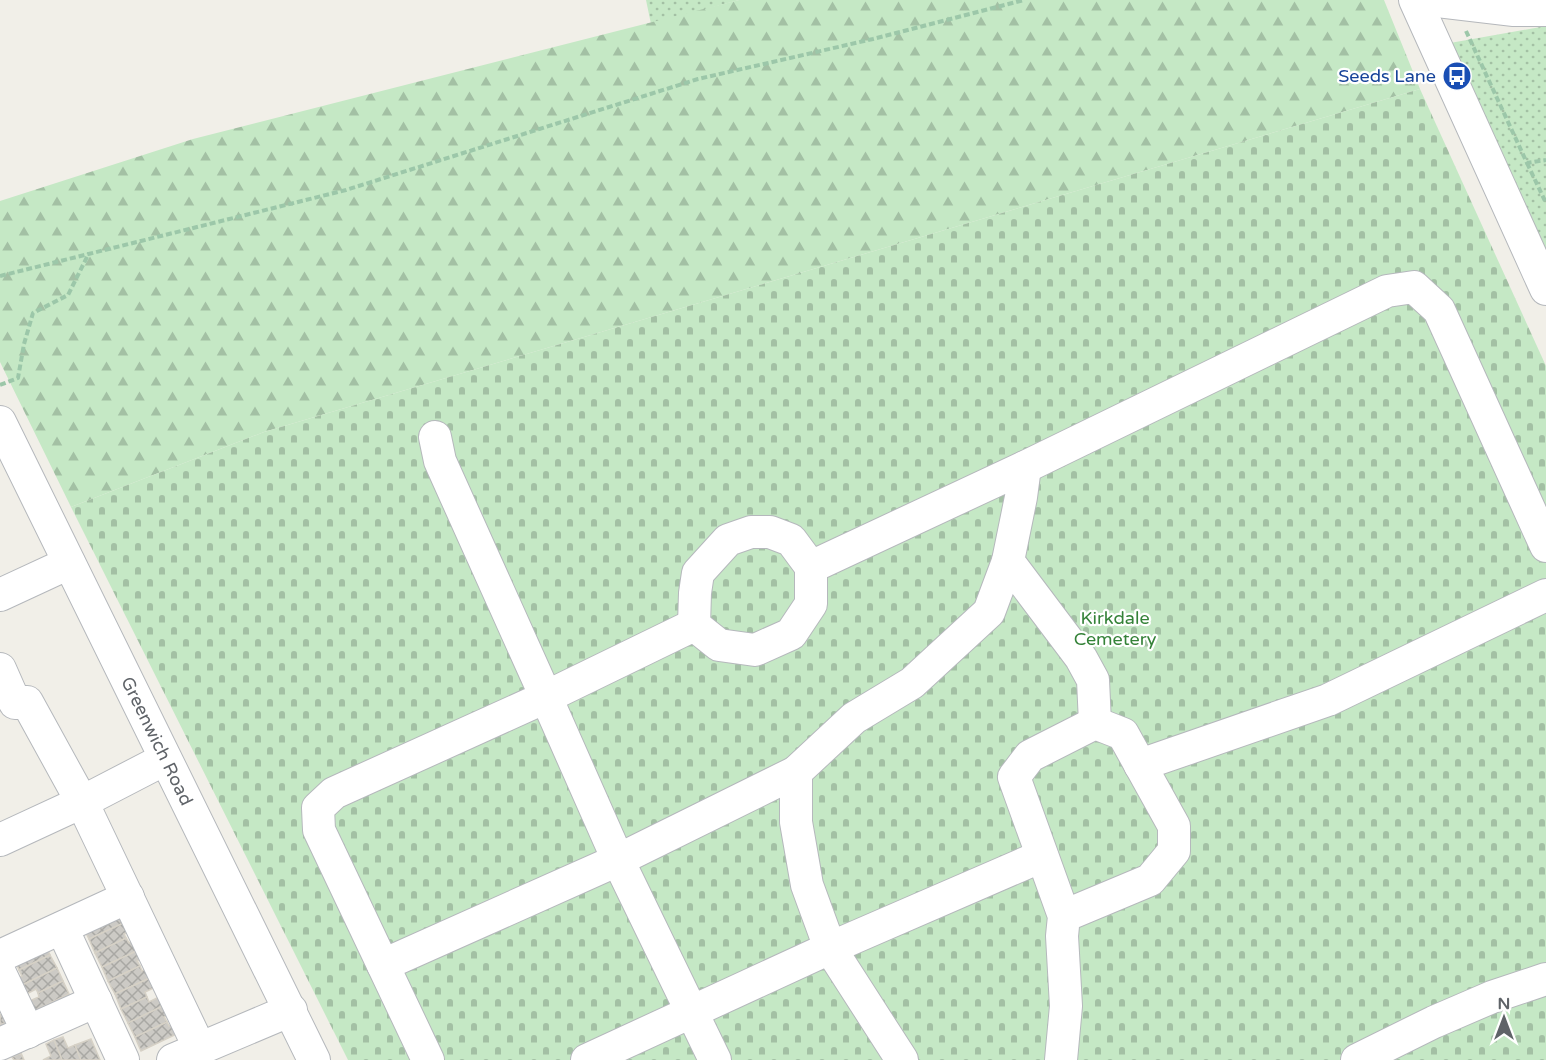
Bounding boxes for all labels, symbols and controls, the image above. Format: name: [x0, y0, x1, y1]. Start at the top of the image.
bus stop icon: Seeds Lane: [1441, 60, 1473, 92]
place label: Seeds Lane: [1338, 65, 1436, 87]
park label: Kirkdale Cemetery: [1074, 607, 1157, 650]
street label: Greenwich Road: [116, 673, 198, 809]
north arrow: [1474, 988, 1534, 1048]
text: N: [1498, 994, 1510, 1014]

